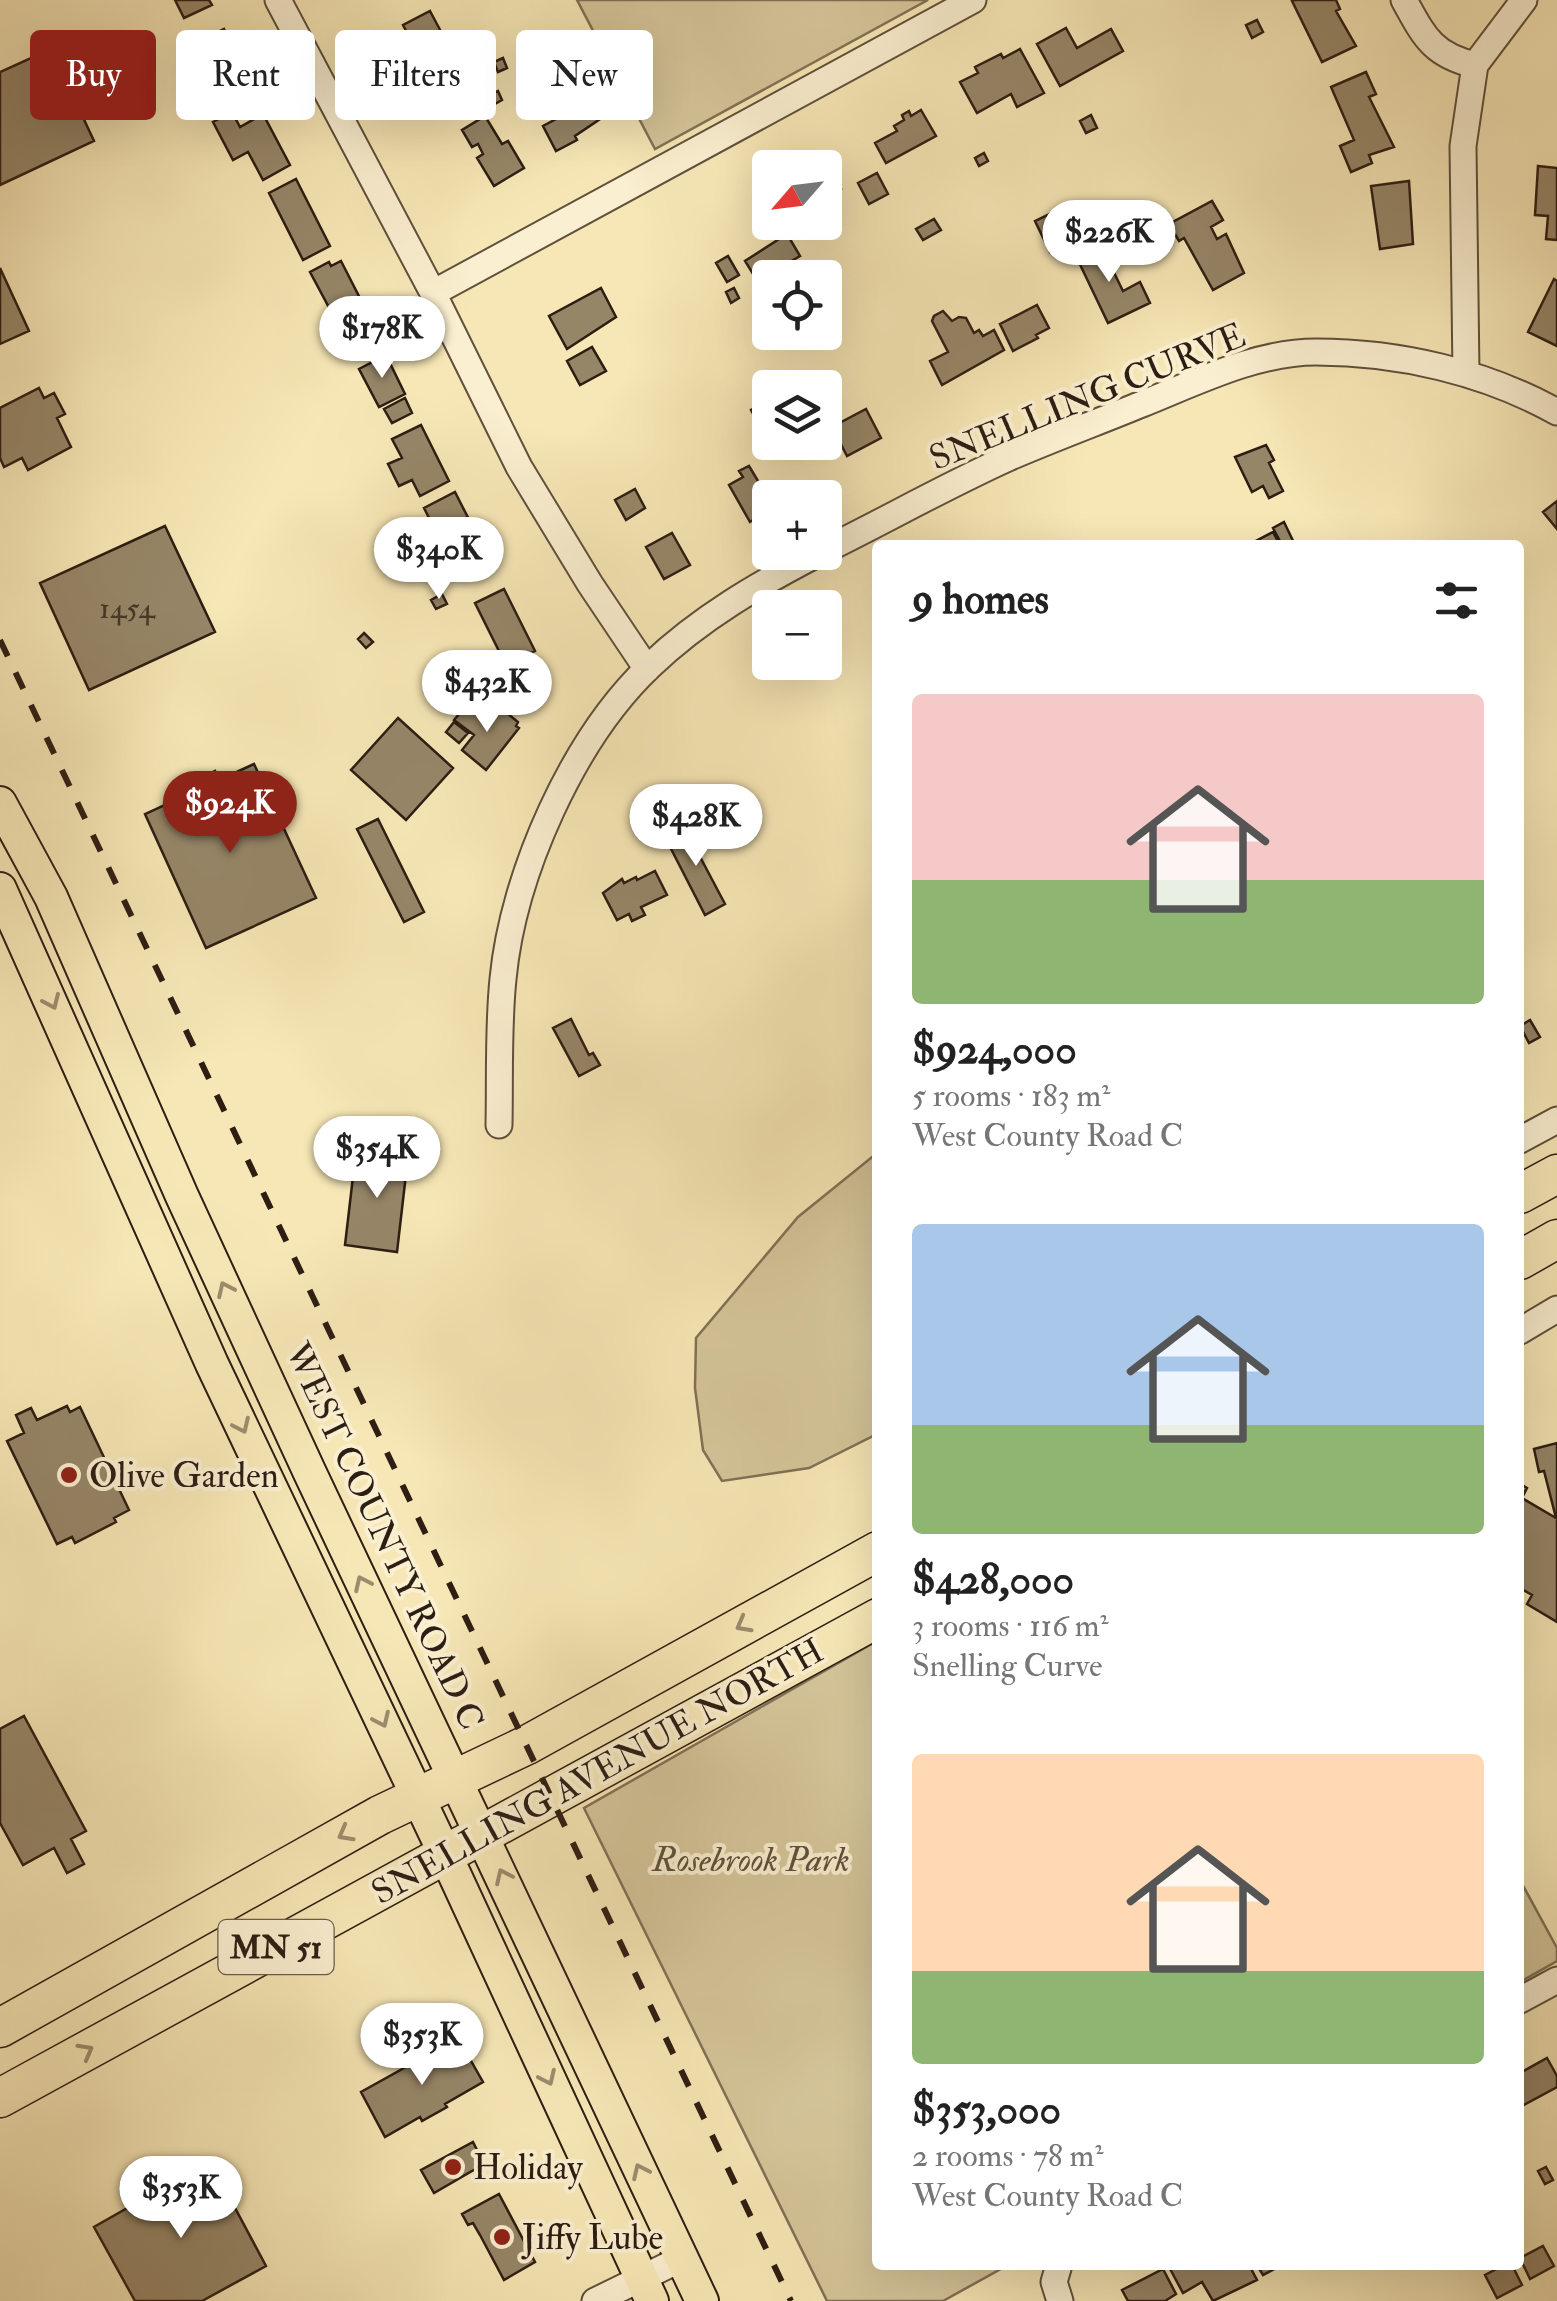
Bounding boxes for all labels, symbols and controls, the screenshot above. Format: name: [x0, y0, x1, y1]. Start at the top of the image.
chip: Buy: [30, 30, 156, 120]
chip: Rent: [176, 30, 315, 120]
chip: Filters: [335, 30, 496, 120]
chip: New: [516, 30, 653, 120]
north arrow: [752, 150, 842, 240]
map controls: [752, 150, 842, 680]
pin: $226K: [1039, 200, 1179, 285]
text: $226K: [1064, 212, 1154, 252]
button: locate: [752, 260, 842, 350]
pin: $178K: [312, 296, 452, 381]
text: $178K: [341, 308, 423, 348]
street label: SNELLING CURVE: [923, 313, 1252, 480]
button: layers: [752, 370, 842, 460]
button: +: [752, 480, 842, 570]
pin: $340K: [369, 517, 509, 602]
text: $340K: [396, 529, 482, 569]
icon: filters: [1429, 573, 1484, 628]
text: 9 homes: [912, 574, 1049, 626]
house number: 1454: [99, 590, 157, 627]
button: −: [752, 590, 842, 680]
pin: $432K: [417, 650, 557, 735]
text: $432K: [444, 662, 530, 702]
icon: home: [1108, 759, 1288, 939]
pin: $924K: [160, 771, 300, 856]
text: $924K: [185, 783, 275, 823]
pin: $428K: [626, 784, 766, 869]
text: $428K: [652, 796, 740, 836]
one-way arrow: [40, 992, 60, 1010]
text: $924,000: [912, 1024, 1077, 1076]
text: 5 rooms · 183 m²: [912, 1076, 1110, 1116]
pin: $354K: [307, 1116, 447, 1201]
text: West County Road C: [912, 1116, 1183, 1156]
text: $354K: [335, 1128, 419, 1168]
one-way arrow: [217, 1281, 237, 1299]
icon: home: [1108, 1289, 1288, 1469]
street label: WEST COUNTY ROAD C: [274, 1335, 493, 1737]
one-way arrow: [229, 1416, 249, 1434]
place label: Olive Garden: [89, 1454, 279, 1498]
marker: Olive Garden: [58, 1464, 80, 1486]
text: $428,000: [912, 1554, 1074, 1606]
one-way arrow: [355, 1575, 375, 1593]
text: 3 rooms · 116 m²: [912, 1606, 1109, 1646]
one-way arrow: [736, 1613, 754, 1633]
street label: SNELLING AVENUE NORTH: [364, 1629, 831, 1915]
text: Snelling Curve: [912, 1646, 1102, 1686]
one-way arrow: [369, 1709, 389, 1727]
icon: home: [1108, 1819, 1288, 1999]
one-way arrow: [338, 1822, 356, 1842]
park label: Rosebrook Park: [651, 1838, 850, 1882]
one-way arrow: [495, 1868, 515, 1886]
road number: MN 51: [218, 1920, 334, 1974]
pin: $353K: [352, 2003, 492, 2088]
text: $353K: [382, 2015, 462, 2055]
one-way arrow: [75, 2044, 93, 2064]
one-way arrow: [536, 2068, 556, 2086]
text: $353,000: [912, 2084, 1061, 2136]
text: 2 rooms · 78 m²: [912, 2136, 1103, 2176]
place label: Holiday: [473, 2146, 583, 2190]
pin: $353K: [111, 2156, 251, 2241]
marker: Holiday: [442, 2156, 464, 2178]
one-way arrow: [632, 2163, 652, 2181]
text: $353K: [141, 2168, 221, 2208]
text: West County Road C: [912, 2176, 1183, 2216]
place label: Jiffy Lube: [521, 2216, 663, 2260]
marker: Jiffy Lube: [491, 2226, 513, 2248]

